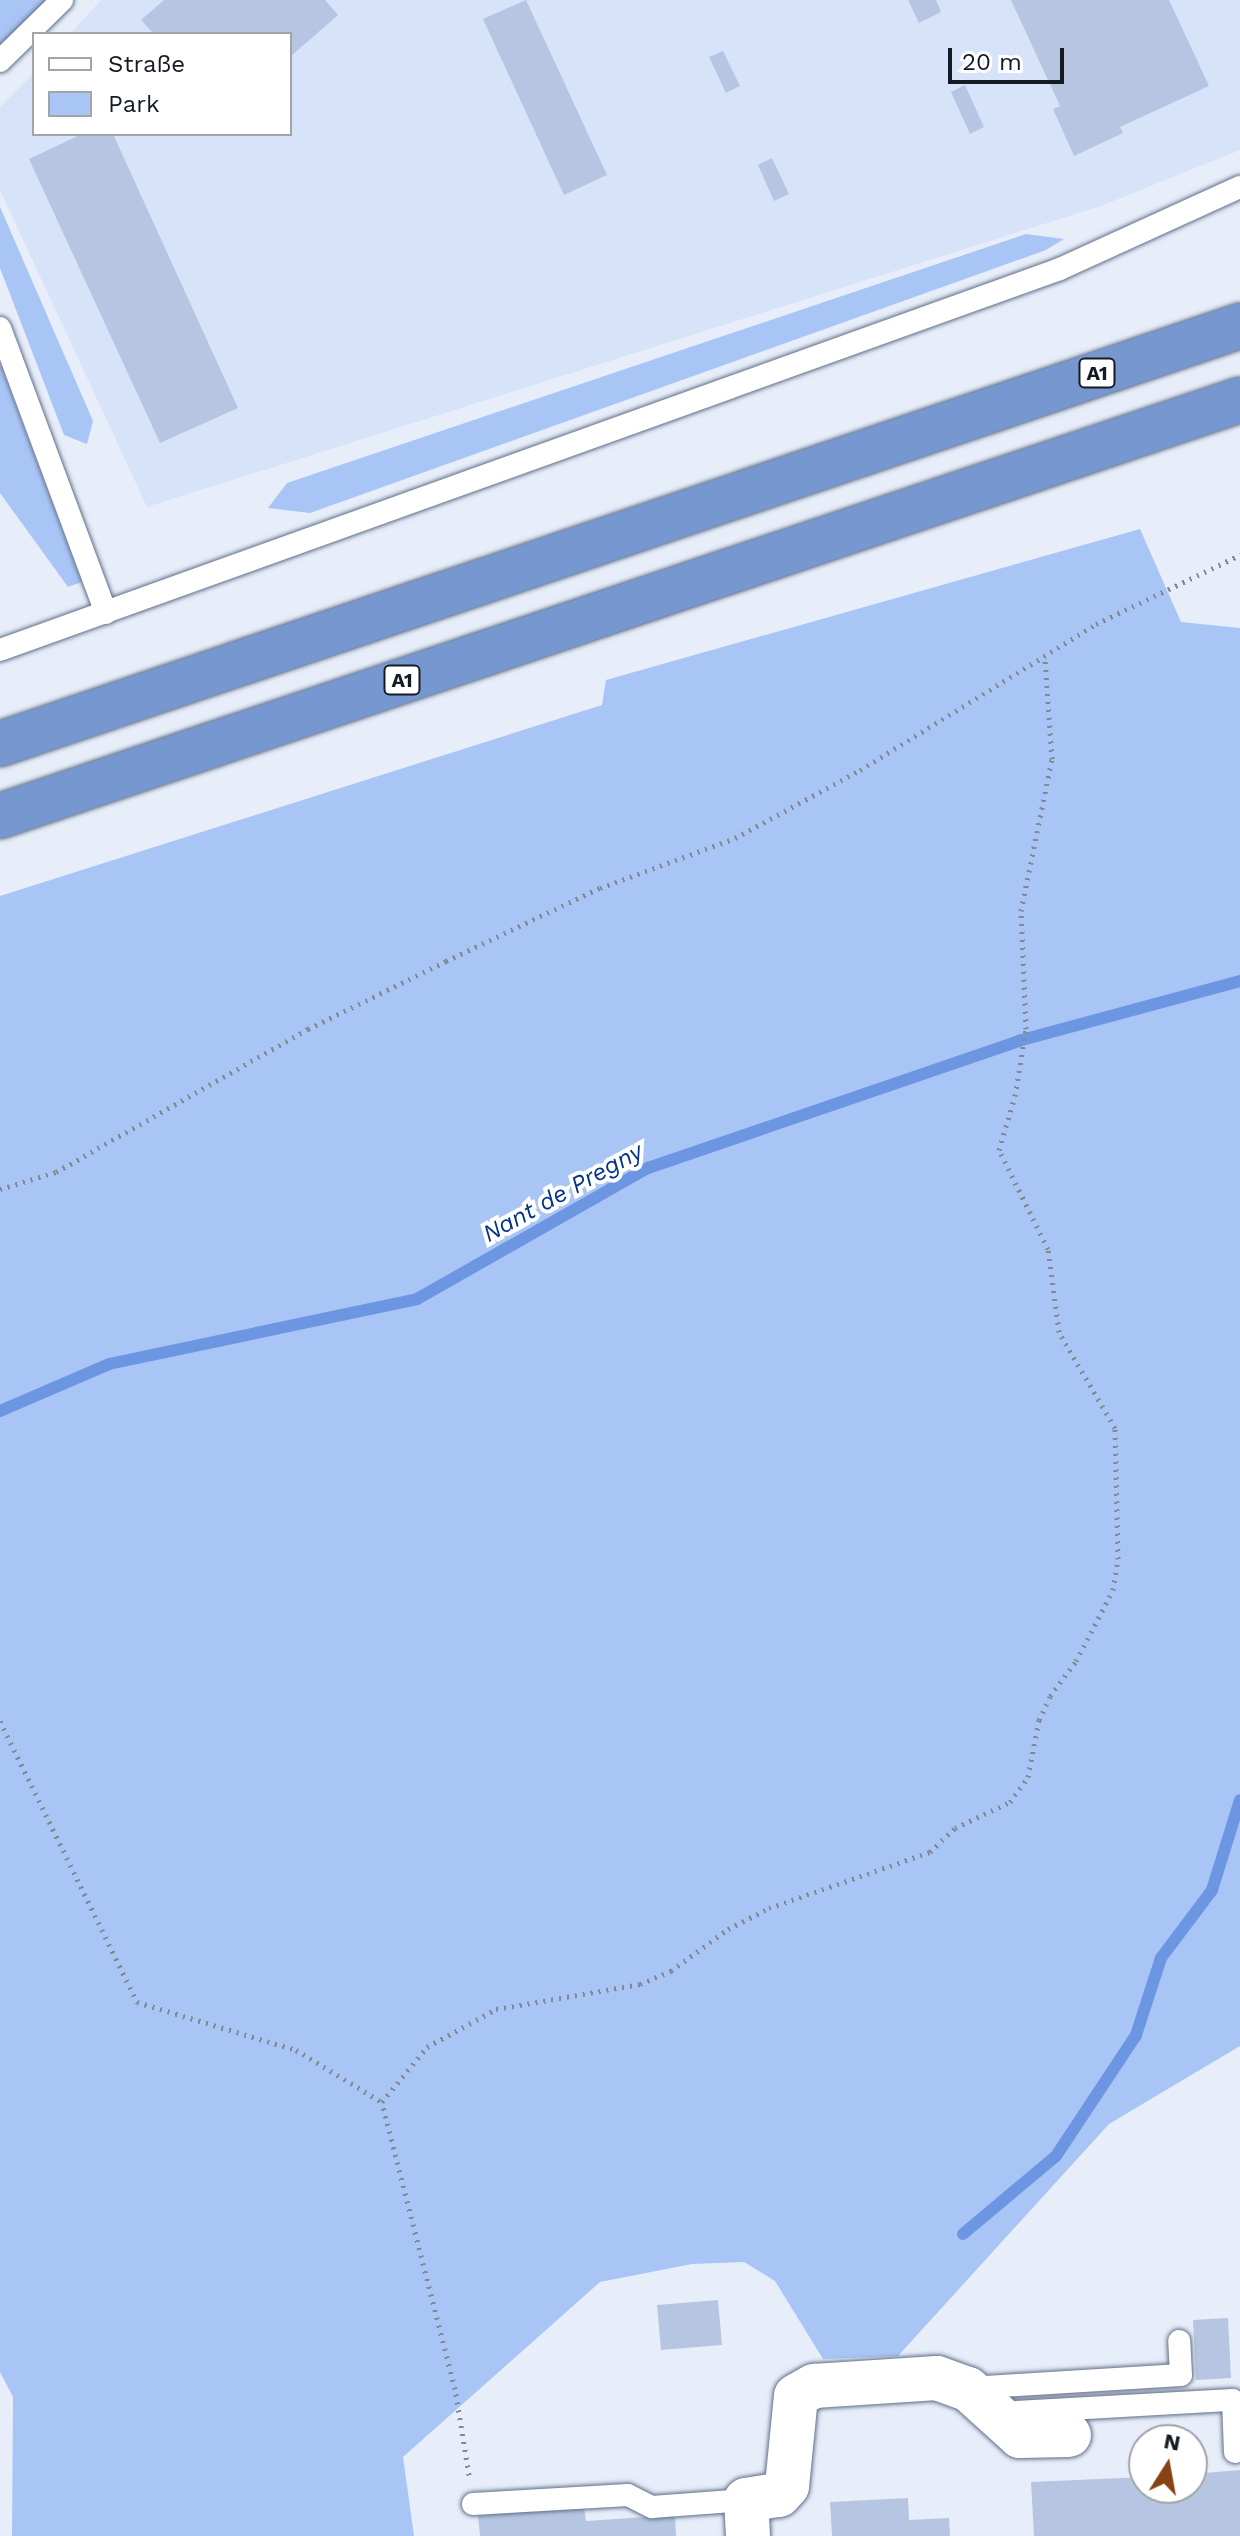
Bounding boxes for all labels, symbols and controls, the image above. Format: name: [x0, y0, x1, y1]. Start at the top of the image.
legend: [32, 32, 292, 136]
scale bar: [952, 32, 1068, 82]
text: 20 m: [962, 48, 1022, 76]
text: Straße: [108, 50, 185, 78]
text: Park: [108, 90, 160, 118]
road number: A1: [1077, 357, 1117, 389]
road number: A1: [382, 664, 422, 696]
water label: Nant de Pregny: [478, 1137, 648, 1249]
north arrow: [1128, 2424, 1208, 2504]
text: N: [1162, 2428, 1183, 2456]

